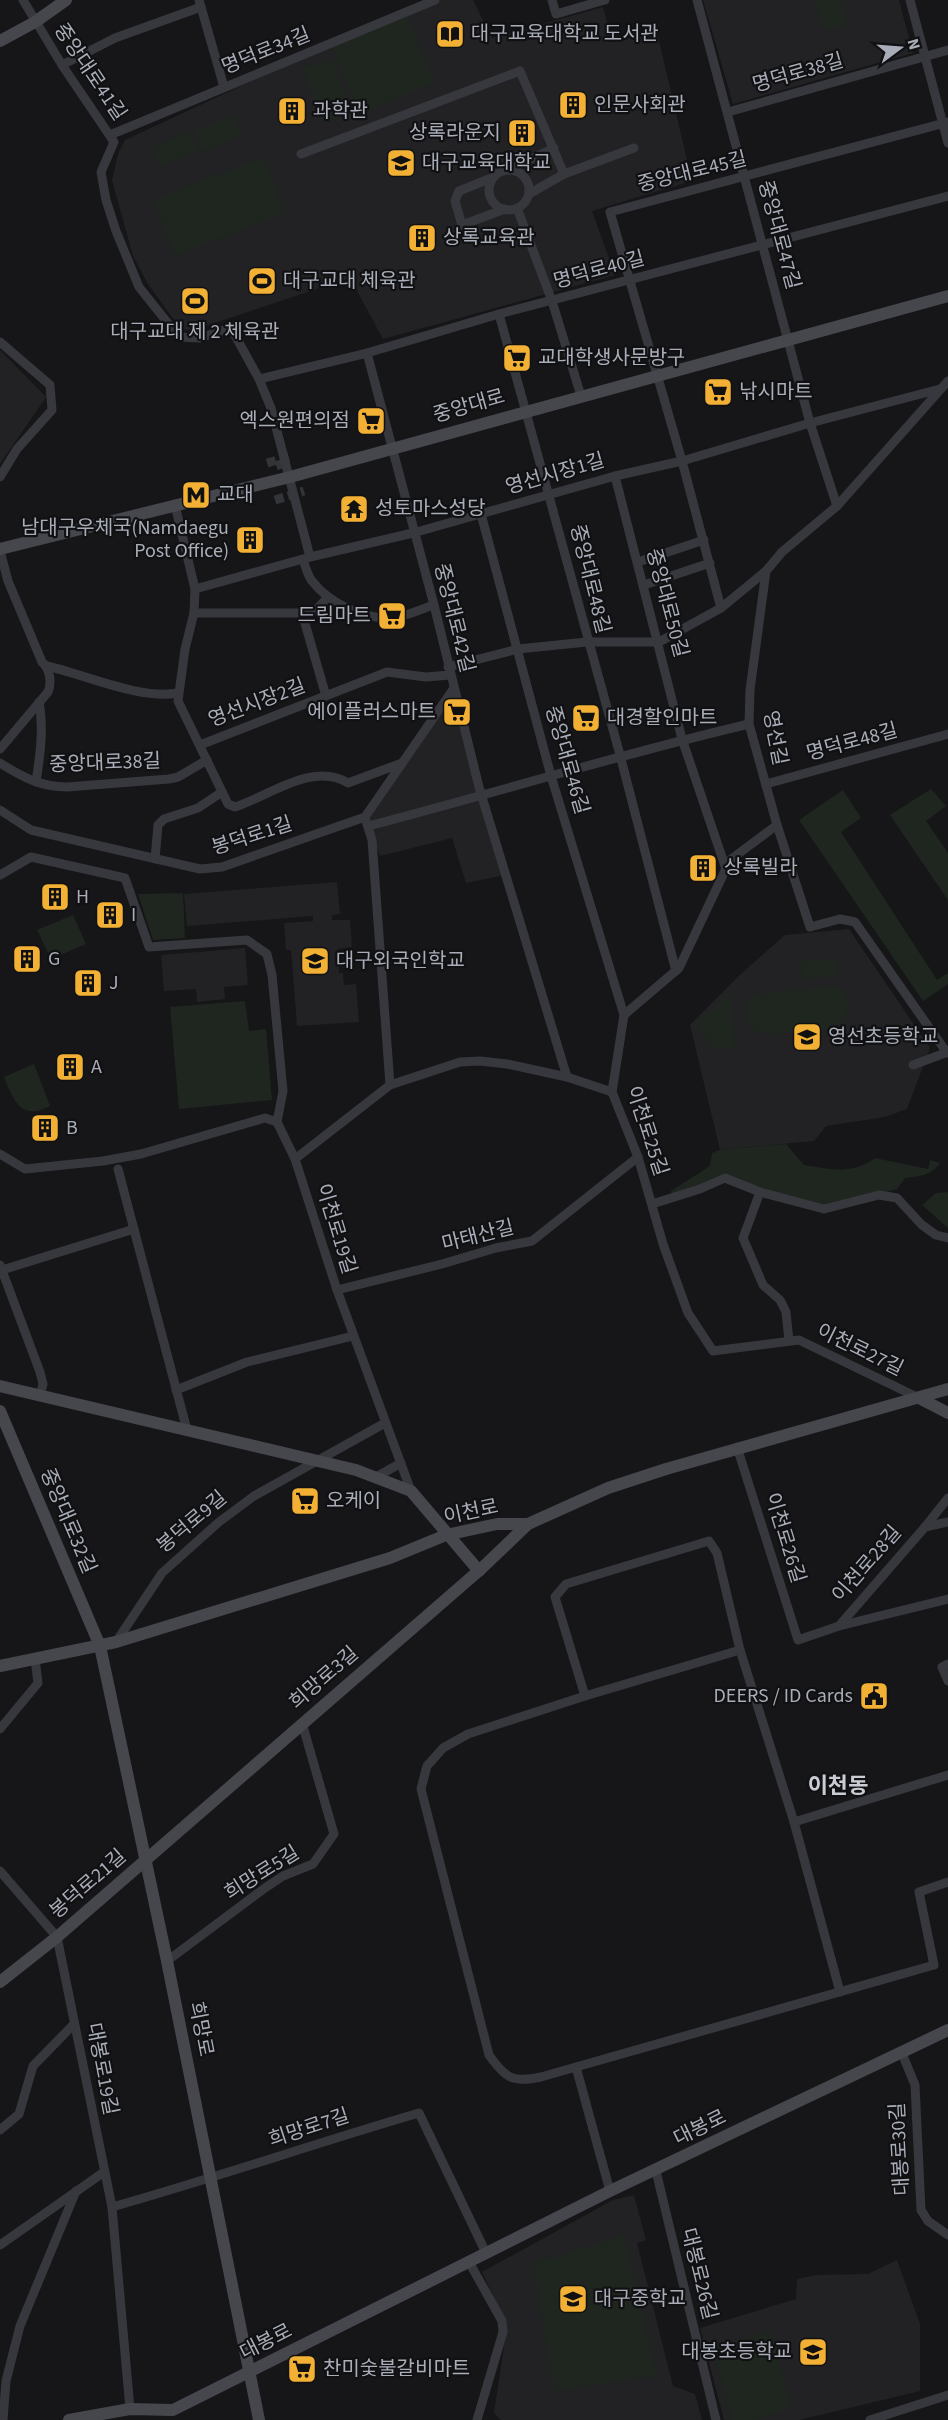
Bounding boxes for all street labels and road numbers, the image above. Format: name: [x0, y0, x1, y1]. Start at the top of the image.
street label: 중앙대로41길: [47, 18, 133, 126]
street label: 명덕로34길: [217, 21, 315, 81]
street label: 명덕로38길: [749, 47, 847, 99]
street label: 중앙대로45길: [634, 145, 750, 199]
street label: 중앙대로47길: [751, 177, 807, 293]
street label: 명덕로40길: [550, 244, 648, 296]
street label: 중앙대로: [430, 382, 508, 430]
street label: 영선시장1길: [502, 446, 608, 502]
street label: 중앙대로48길: [563, 521, 617, 637]
street label: 중앙대로50길: [639, 545, 695, 661]
street label: 중앙대로42길: [427, 560, 481, 676]
street label: 영선시장2길: [204, 672, 310, 734]
street label: 중앙대로46길: [538, 702, 596, 818]
street label: 영선길: [756, 708, 794, 768]
street label: 명덕로48길: [803, 716, 901, 768]
street label: 중앙대로38길: [49, 747, 161, 779]
street label: 봉덕로1길: [208, 810, 296, 862]
street label: 이천로25길: [619, 1082, 675, 1180]
street label: 이천로19길: [309, 1180, 363, 1278]
street label: 마태산길: [439, 1214, 517, 1258]
street label: 이천로27길: [812, 1317, 908, 1383]
street label: 중앙대로32길: [33, 1464, 103, 1578]
street label: 봉덕로9길: [151, 1484, 233, 1560]
street label: 이천로26길: [758, 1489, 812, 1587]
street label: 이천로: [441, 1493, 501, 1531]
street label: 이천로28길: [826, 1520, 908, 1608]
street label: 희망로3길: [283, 1640, 365, 1716]
street label: 희망로5길: [219, 1839, 305, 1907]
street label: 봉덕로21길: [44, 1843, 132, 1925]
street label: 희망로: [182, 1999, 220, 2059]
street label: 대봉로19길: [79, 2020, 125, 2118]
street label: 희망로7길: [265, 2102, 353, 2154]
street label: 대봉로30길: [884, 2102, 916, 2196]
street label: 대봉로: [669, 2103, 731, 2153]
street label: 대봉로26길: [674, 2225, 724, 2323]
street label: 대봉로: [235, 2317, 297, 2367]

